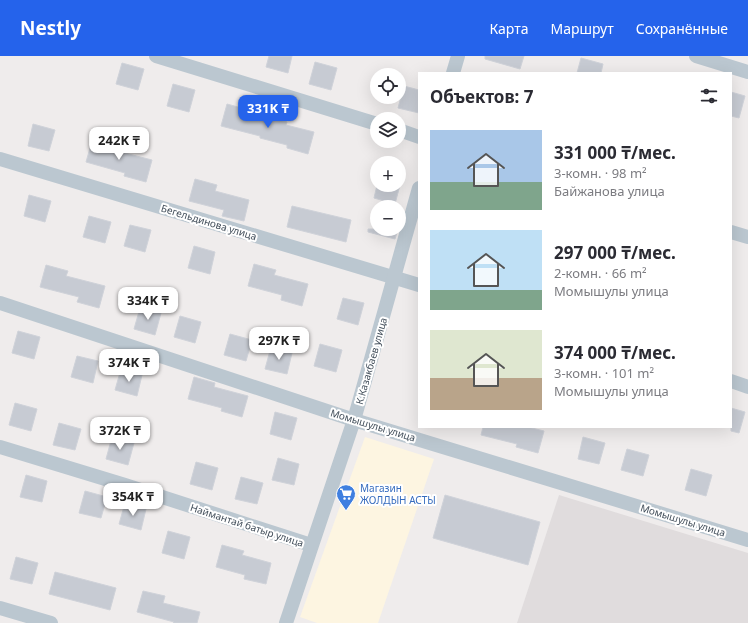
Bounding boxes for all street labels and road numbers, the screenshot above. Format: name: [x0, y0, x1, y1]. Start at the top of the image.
street label: Бегельдинова улица: [159, 201, 259, 243]
street label: К.Казакбаев улица: [352, 316, 390, 406]
street label: Момышулы улица: [329, 405, 417, 445]
street label: Наймантай батыр улица: [189, 500, 305, 550]
street label: Момышулы улица: [639, 500, 727, 540]

